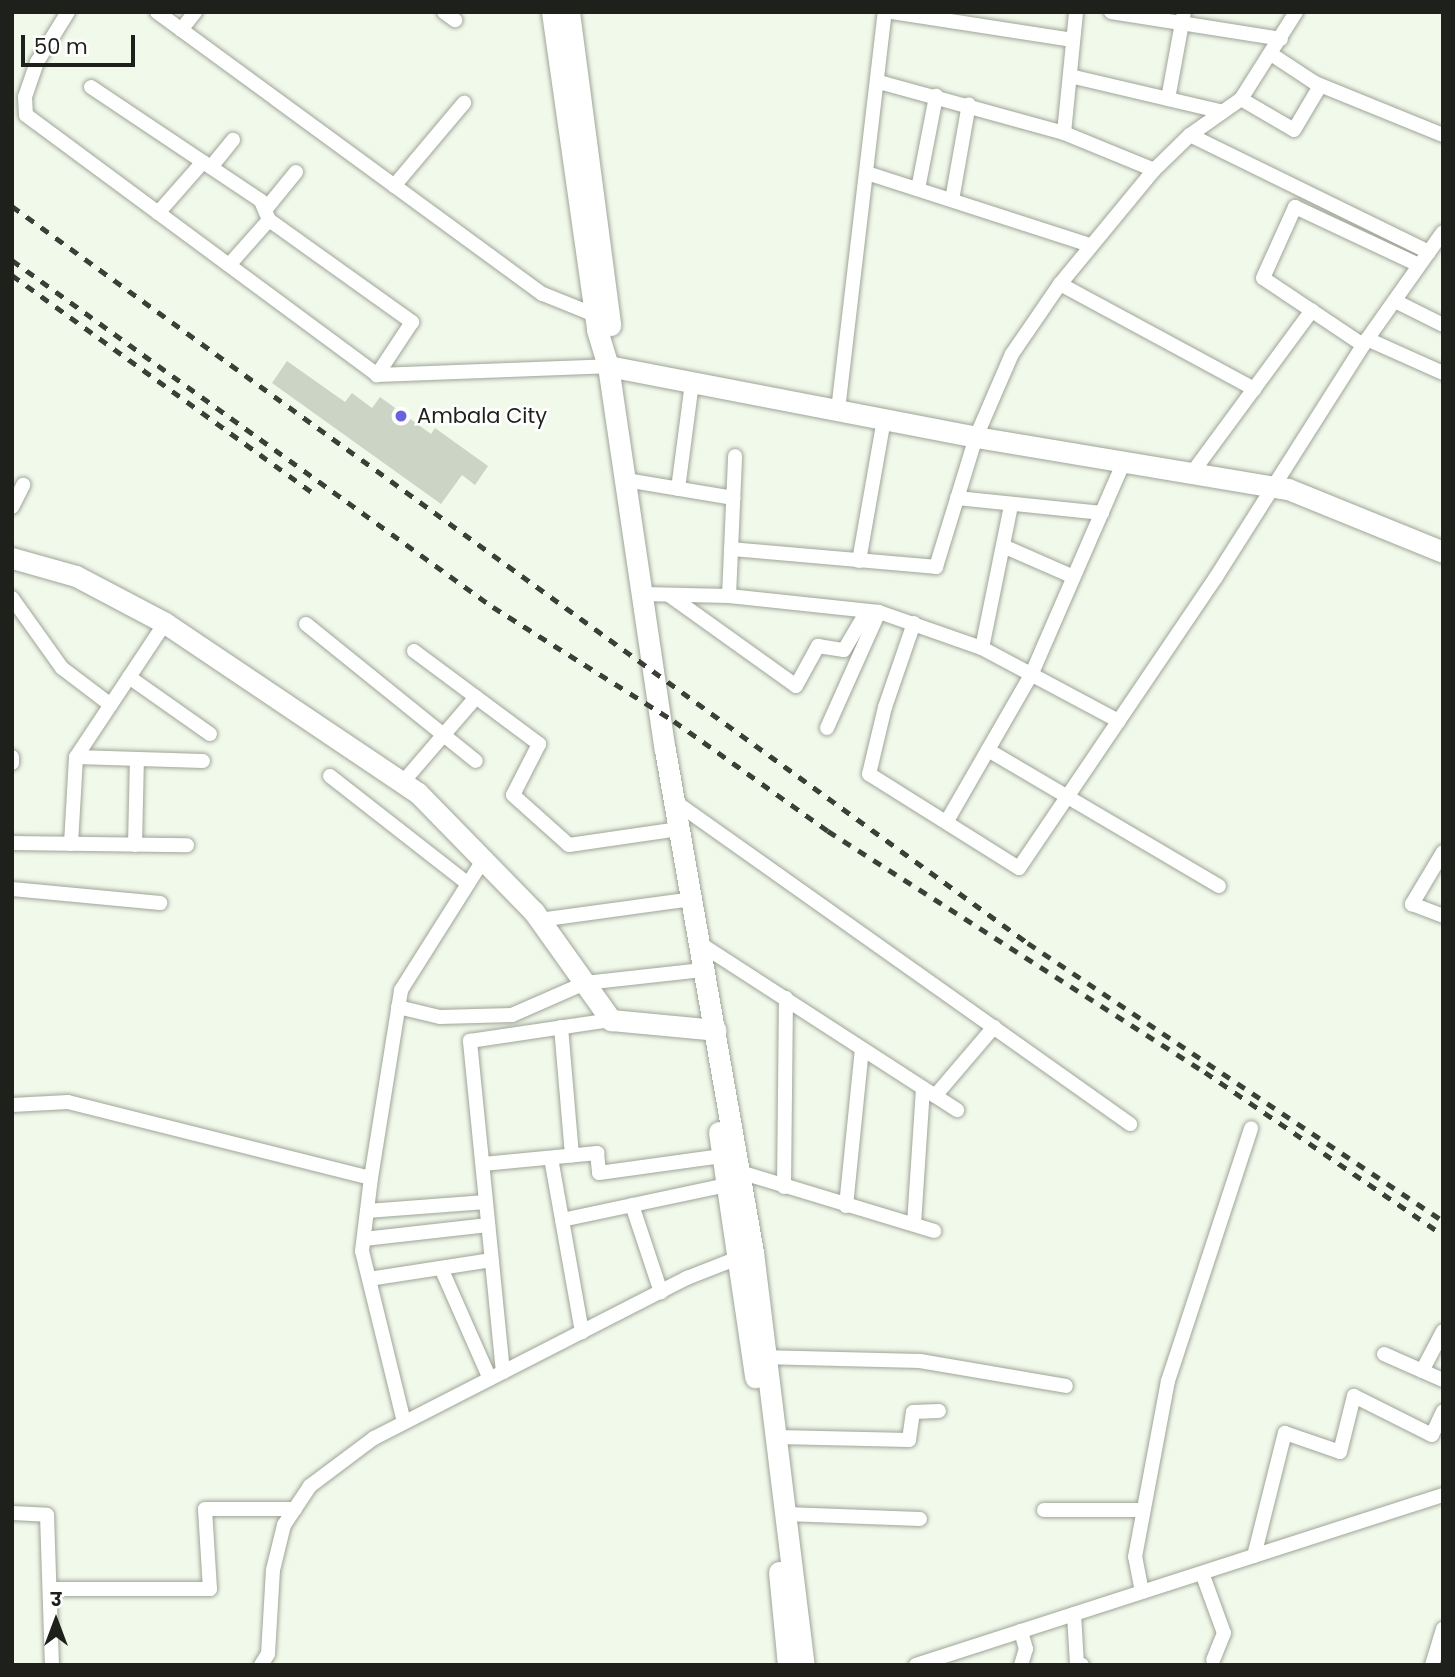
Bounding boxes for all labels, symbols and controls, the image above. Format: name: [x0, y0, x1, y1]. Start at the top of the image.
scale bar: [24, 21, 138, 65]
text: 50 m: [34, 32, 88, 61]
place label: Ambala City: [417, 403, 547, 429]
marker: Ambala City: [391, 406, 411, 426]
north arrow: [21, 1586, 91, 1656]
text: उ: [51, 1586, 61, 1613]

